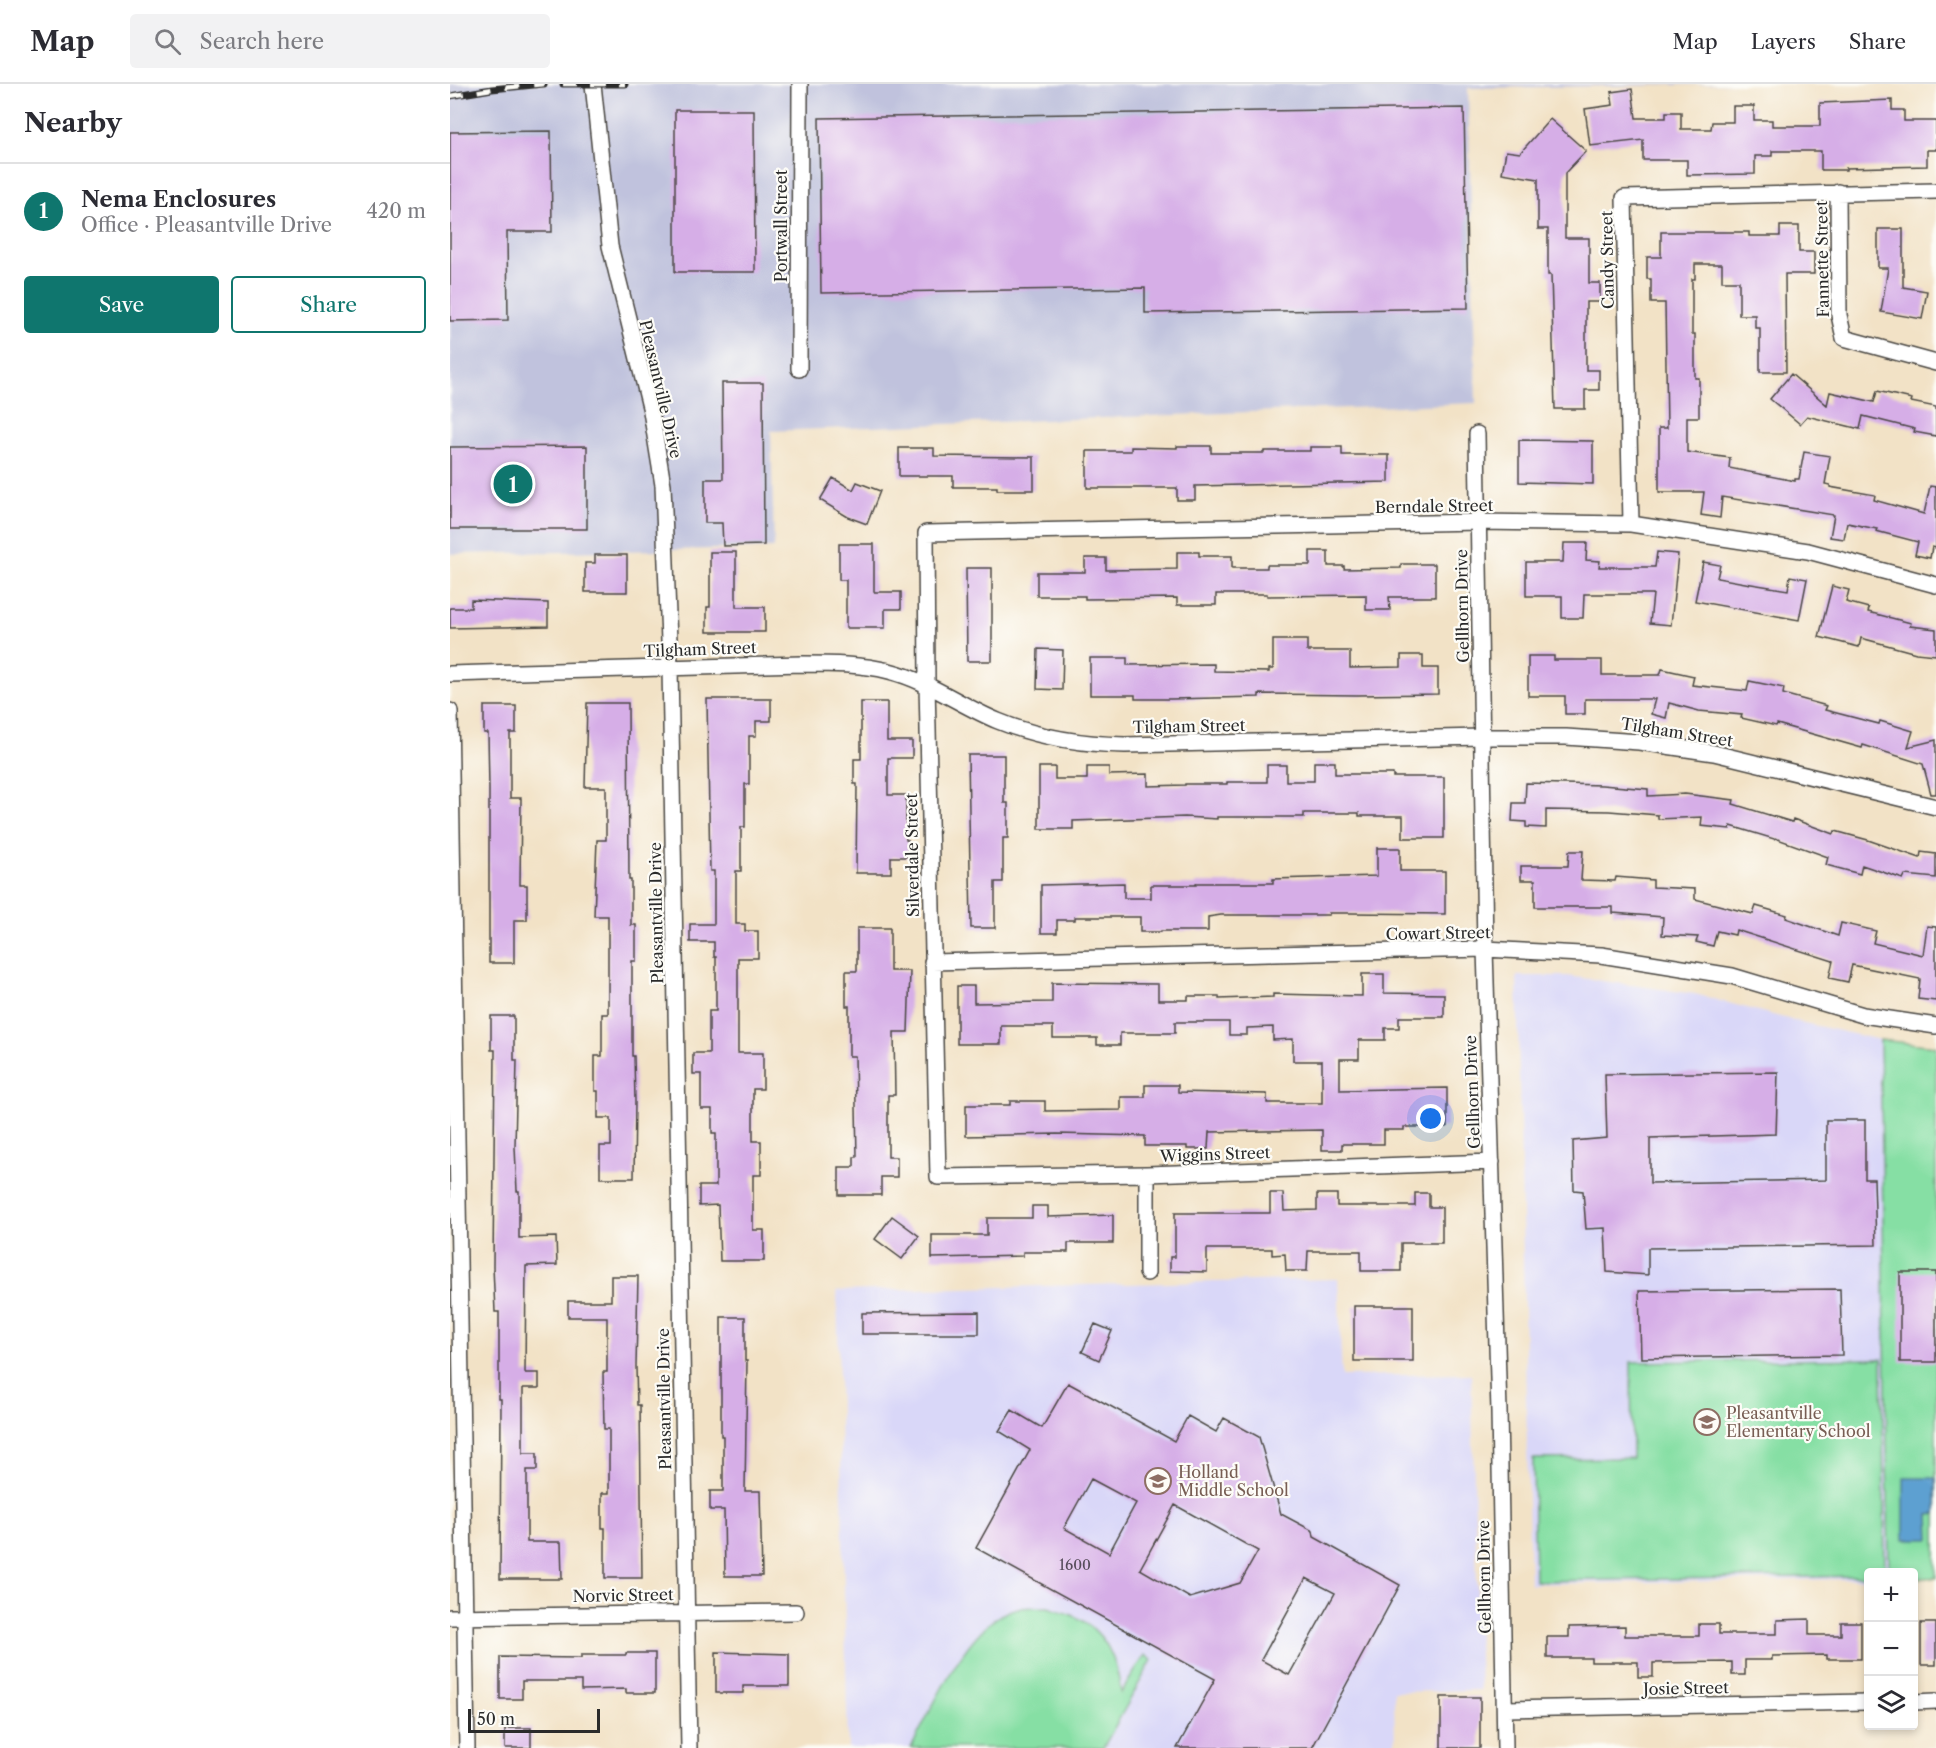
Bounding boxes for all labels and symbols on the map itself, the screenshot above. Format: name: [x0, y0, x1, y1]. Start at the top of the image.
street label: Portwall Street: [771, 169, 791, 282]
street label: Fannette Street: [1811, 200, 1833, 318]
street label: Candy Street: [1596, 210, 1618, 309]
street label: Pleasantville Drive: [635, 318, 687, 460]
pin: 1: [494, 462, 532, 506]
street label: Berndale Street: [1375, 495, 1494, 517]
street label: Gellhorn Drive: [1451, 549, 1473, 663]
street label: Tilgham Street: [643, 637, 757, 661]
street label: Tilgham Street: [1620, 713, 1735, 751]
street label: Tilgham Street: [1132, 715, 1246, 737]
street label: Silverdale Street: [901, 792, 923, 917]
street label: Pleasantville Drive: [645, 842, 667, 984]
street label: Cowart Street: [1385, 922, 1491, 944]
street label: Gellhorn Drive: [1460, 1035, 1484, 1149]
your location: [1416, 1104, 1445, 1133]
street label: Wiggins Street: [1158, 1142, 1271, 1166]
street label: Pleasantville Drive: [653, 1328, 675, 1470]
place label: Pleasantville Elementary School: [1726, 1403, 1871, 1441]
school or university icon: Pleasantville Elementary School: [1692, 1407, 1722, 1437]
place label: Holland Middle School: [1178, 1462, 1289, 1500]
school or university icon: Holland Middle School: [1143, 1466, 1173, 1496]
street label: Gellhorn Drive: [1473, 1520, 1495, 1634]
house number: 1600: [1059, 1556, 1091, 1574]
street label: Norvic Street: [572, 1584, 674, 1606]
street label: Josie Street: [1640, 1677, 1729, 1699]
scale bar: [468, 1706, 600, 1734]

